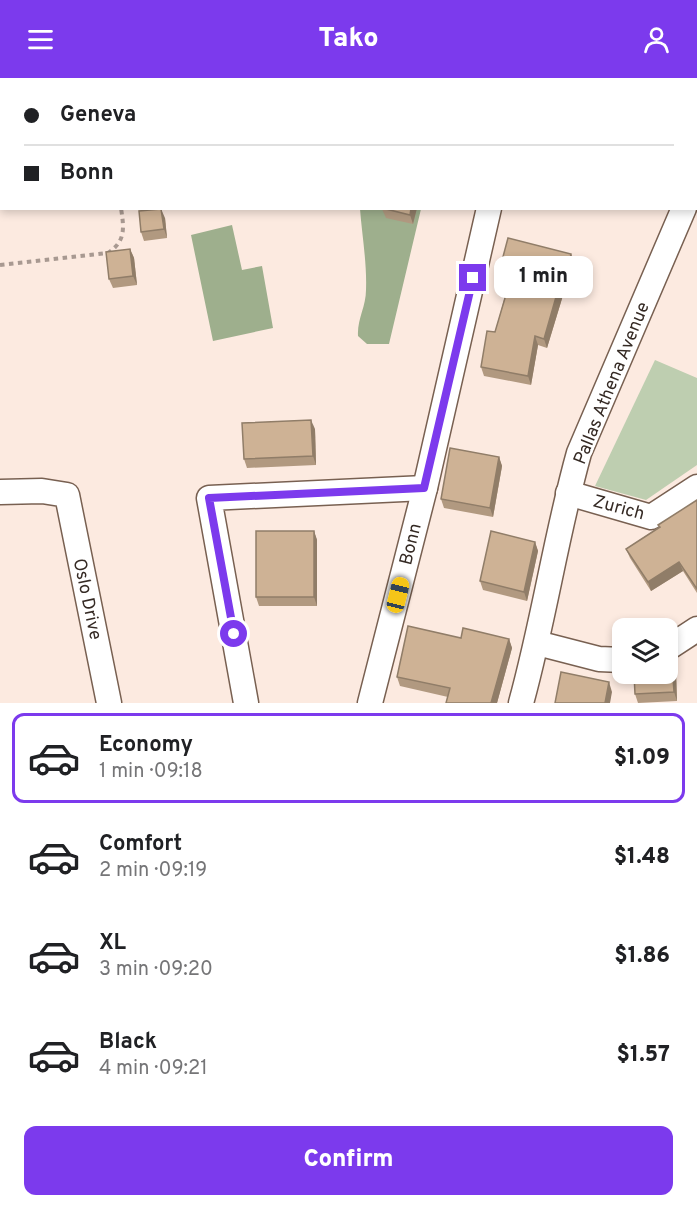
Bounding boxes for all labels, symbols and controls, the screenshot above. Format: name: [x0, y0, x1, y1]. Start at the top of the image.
text: Tako: [318, 22, 379, 56]
icon: menu: [24, 23, 57, 56]
icon: person: [640, 23, 673, 56]
text: Geneva: [60, 102, 136, 129]
text: Bonn: [60, 160, 114, 187]
callout: 1 min: [494, 257, 593, 299]
route end: [459, 264, 486, 291]
text: 1 min: [519, 264, 568, 290]
street label: Pallas Athena Avenue: [569, 299, 656, 468]
street label: Zurich: [590, 491, 647, 526]
street label: Bonn: [395, 521, 428, 568]
street label: Oslo Drive: [67, 556, 106, 642]
car: [385, 575, 411, 615]
map controls: [612, 618, 678, 684]
button: layers: [612, 618, 678, 684]
route start: [220, 620, 247, 647]
icon: car: [27, 731, 81, 785]
text: Economy: [99, 732, 193, 759]
text: $1.09: [614, 745, 670, 772]
text: 1 min · 09:18: [99, 759, 203, 785]
icon: car: [27, 830, 81, 884]
text: Comfort: [99, 831, 182, 858]
text: $1.48: [614, 844, 670, 871]
text: 2 min · 09:19: [99, 858, 207, 884]
icon: car: [27, 929, 81, 983]
text: XL: [99, 930, 126, 957]
text: $1.86: [614, 943, 670, 970]
text: 3 min · 09:20: [99, 957, 213, 983]
icon: car: [27, 1028, 81, 1082]
text: Black: [99, 1029, 157, 1056]
text: $1.57: [617, 1042, 670, 1069]
text: 4 min · 09:21: [99, 1056, 208, 1082]
button: Confirm: [24, 1126, 673, 1195]

